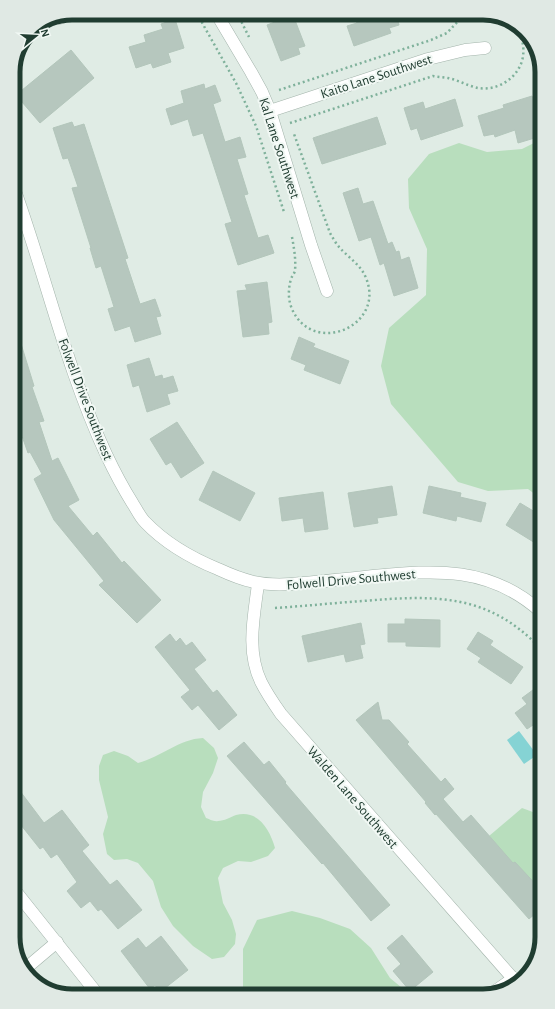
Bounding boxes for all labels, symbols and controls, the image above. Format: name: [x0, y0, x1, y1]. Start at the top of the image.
north arrow: [16, 16, 56, 56]
text: N: [39, 28, 51, 38]
street label: Kaito Lane Southwest: [319, 52, 434, 102]
street label: Kal Lane Southwest: [256, 96, 302, 201]
street label: Folwell Drive Southwest: [55, 336, 115, 463]
street label: Folwell Drive Southwest: [286, 567, 417, 593]
street label: Walden Lane Southwest: [304, 744, 401, 852]

